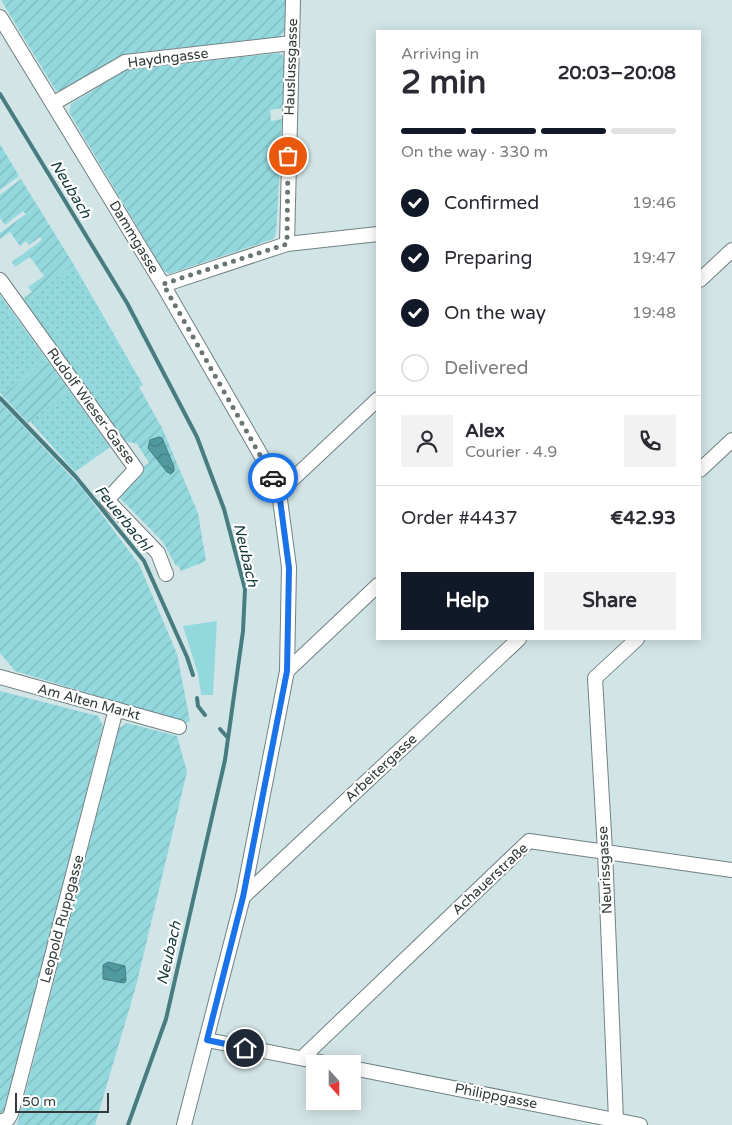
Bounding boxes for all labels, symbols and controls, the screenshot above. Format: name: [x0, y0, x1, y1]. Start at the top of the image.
street label: Hauslussgasse: [281, 18, 301, 116]
text: Arriving in: [401, 44, 479, 64]
street label: Haydngasse: [127, 45, 209, 71]
text: 20:03–20:08: [558, 62, 676, 84]
text: 2 min: [401, 64, 486, 102]
pin: [267, 135, 309, 177]
icon: bag: [274, 142, 302, 170]
text: On the way · 330 m: [401, 142, 548, 162]
water label: Neubach: [47, 157, 96, 222]
icon: check: [401, 189, 429, 217]
text: Confirmed: [444, 192, 539, 214]
text: 19:46: [632, 193, 676, 213]
street label: Dammgasse: [106, 197, 162, 277]
icon: check: [401, 244, 429, 272]
text: Preparing: [444, 247, 533, 269]
text: 19:47: [632, 248, 676, 268]
icon: check: [401, 299, 429, 327]
text: On the way: [444, 302, 546, 324]
text: 19:48: [632, 303, 676, 323]
street label: Rudolf Wieser-Gasse: [43, 345, 139, 467]
text: Delivered: [444, 357, 529, 379]
button: person: [401, 415, 453, 467]
button: phone: [624, 415, 676, 467]
text: Alex: [465, 420, 505, 442]
text: Courier · 4.9: [465, 442, 557, 462]
courier: [248, 453, 298, 503]
icon: car: [259, 464, 287, 492]
water label: Feuerbachl: [91, 482, 156, 556]
text: Order #4437: [401, 507, 518, 529]
text: €42.93: [610, 507, 676, 529]
water label: Neubach: [230, 522, 262, 589]
button: Help: [401, 572, 534, 630]
button: Share: [544, 572, 676, 630]
street label: Am Alten Markt: [36, 680, 143, 724]
street label: Arbeitergasse: [341, 730, 421, 806]
street label: Neurissgasse: [594, 826, 616, 914]
street label: Achauerstraße: [449, 839, 532, 918]
street label: Leopold Ruppgasse: [37, 853, 87, 985]
water label: Neubach: [153, 919, 185, 986]
pin: [224, 1027, 266, 1069]
icon: home: [231, 1034, 259, 1062]
north arrow: [306, 1055, 361, 1110]
map controls: [306, 1055, 361, 1110]
street label: Philippgasse: [453, 1080, 539, 1112]
scale bar: [15, 1090, 109, 1113]
text: 50 m: [22, 1093, 56, 1110]

